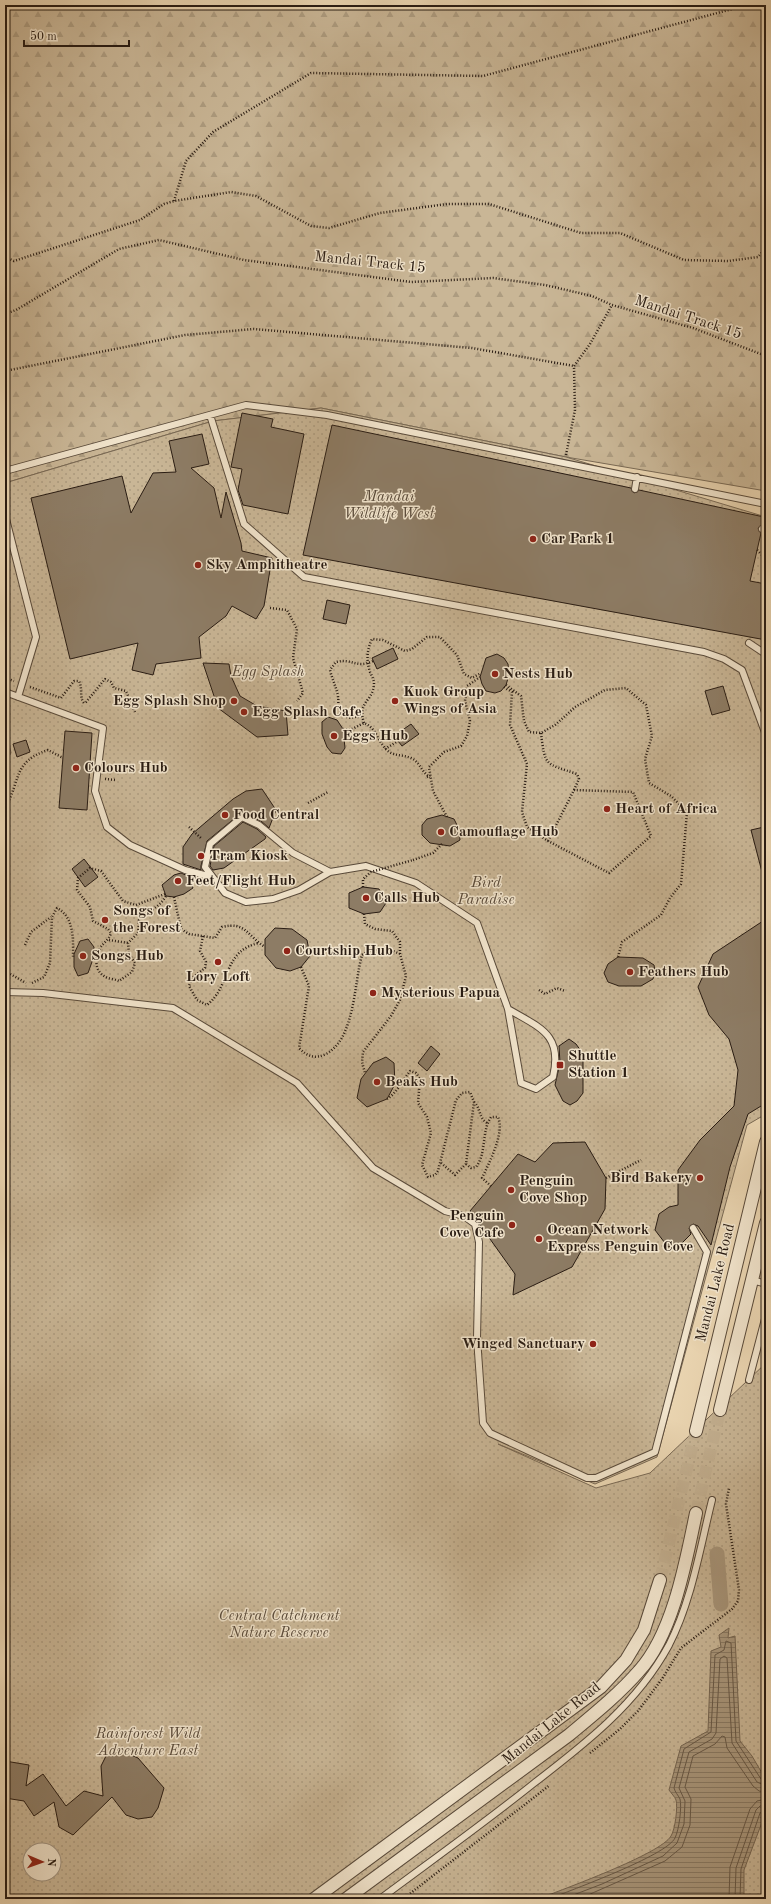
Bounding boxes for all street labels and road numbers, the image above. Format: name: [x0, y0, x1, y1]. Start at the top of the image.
street label: Mandai Track 15: [314, 250, 426, 276]
street label: Mandai Track 15: [633, 294, 743, 342]
street label: Mandai Lake Road: [694, 1222, 738, 1344]
street label: Mandai Lake Road: [500, 1680, 604, 1768]

